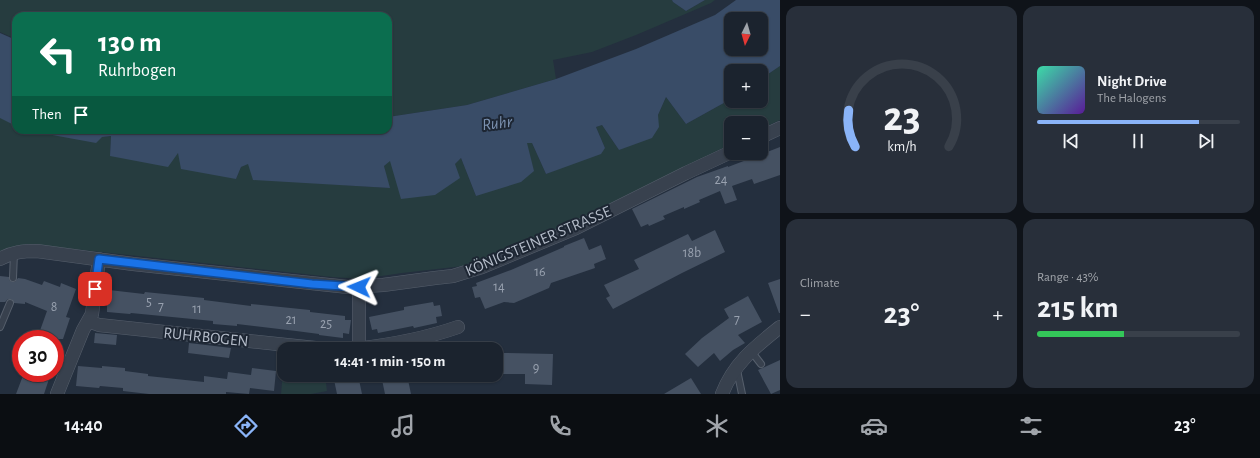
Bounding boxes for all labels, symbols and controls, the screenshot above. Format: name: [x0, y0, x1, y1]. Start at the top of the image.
north arrow: [724, 12, 768, 56]
map controls: [724, 12, 768, 160]
icon: left: [32, 28, 84, 80]
text: 130 m: [98, 29, 162, 57]
text: Ruhrbogen: [98, 62, 176, 80]
button: +: [724, 64, 768, 108]
text: Night Drive: [1097, 74, 1167, 89]
text: The Halogens: [1097, 92, 1166, 105]
text: 23: [883, 97, 920, 138]
icon: arrive: [70, 104, 92, 126]
text: Then: [32, 107, 62, 122]
water label: Ruhr: [481, 113, 513, 133]
button: −: [724, 116, 768, 160]
icon: previous: [1060, 130, 1082, 152]
icon: pause: [1127, 130, 1149, 152]
icon: next: [1195, 130, 1217, 152]
text: km/h: [887, 140, 916, 154]
house number: 24: [714, 173, 728, 187]
street label: KÖNIGSTEINER STRASSE: [462, 201, 613, 279]
house number: 18b: [683, 246, 701, 260]
house number: 16: [534, 265, 546, 279]
position arrow: [338, 266, 380, 308]
text: Range · 43%: [1037, 271, 1098, 284]
pin: [78, 272, 112, 306]
text: Climate: [800, 277, 839, 290]
icon: arrive: [84, 278, 106, 300]
house number: 14: [493, 280, 505, 294]
text: 215 km: [1037, 293, 1118, 323]
house number: 5: [146, 295, 152, 309]
house number: 7: [158, 299, 164, 313]
text: 23°: [884, 299, 919, 329]
house number: 8: [51, 300, 57, 314]
house number: 11: [192, 302, 202, 316]
text: −: [800, 303, 811, 325]
text: +: [992, 303, 1003, 325]
house number: 7: [734, 312, 740, 326]
house number: 21: [285, 313, 297, 327]
house number: 25: [320, 317, 332, 331]
street label: RUHRBOGEN: [163, 325, 249, 349]
speed limit sign: 30: [12, 330, 64, 382]
text: 14:41 · 1 min · 150 m: [335, 354, 445, 369]
house number: 9: [533, 361, 539, 375]
icon: directions: [232, 412, 260, 440]
icon: music: [389, 412, 417, 440]
icon: phone: [546, 412, 574, 440]
icon: climate: [703, 412, 731, 440]
icon: car: [860, 412, 888, 440]
icon: filters: [1017, 412, 1045, 440]
text: 14:40: [65, 417, 103, 435]
text: 23°: [1174, 417, 1195, 435]

